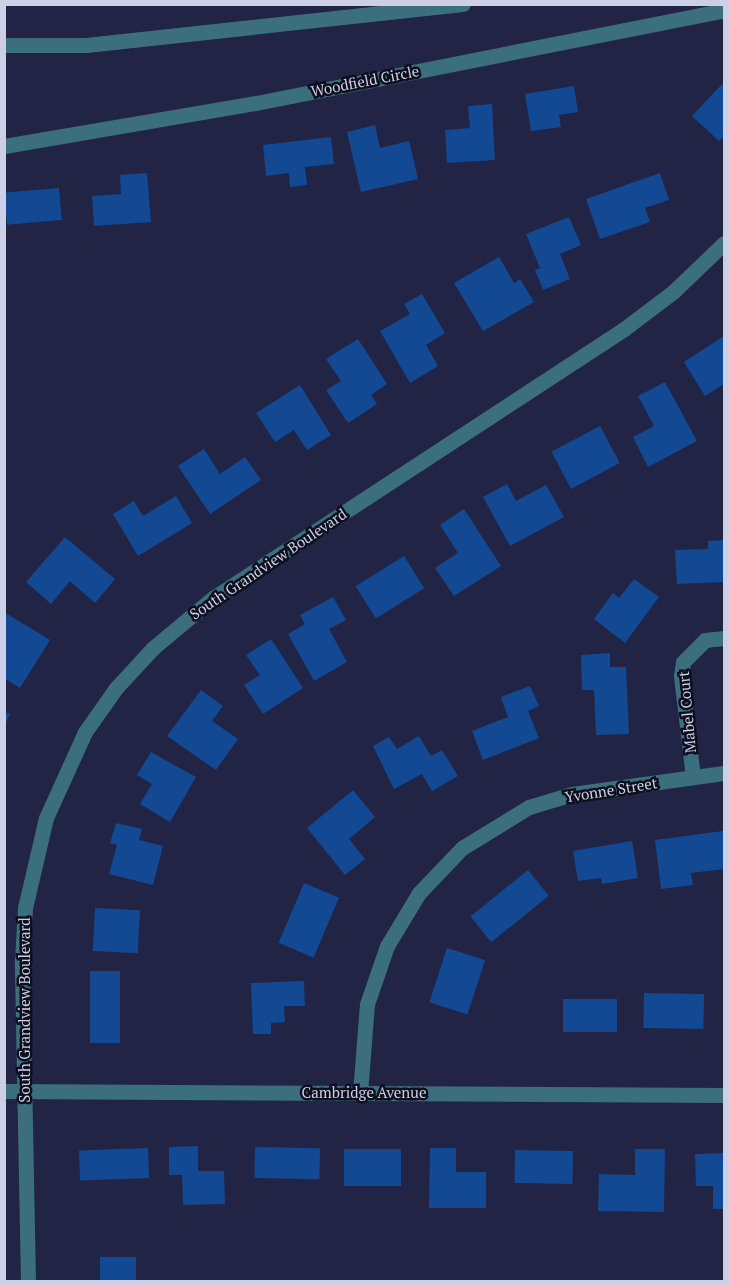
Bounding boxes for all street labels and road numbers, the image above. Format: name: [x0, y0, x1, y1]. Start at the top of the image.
street label: Woodfield Circle: [309, 62, 421, 100]
street label: South Grandview Boulevard: [186, 505, 350, 623]
street label: Mabel Court: [674, 670, 700, 754]
street label: Yvonne Street: [563, 774, 659, 806]
street label: South Grandview Boulevard: [16, 917, 34, 1103]
street label: Cambridge Avenue: [301, 1084, 427, 1102]

